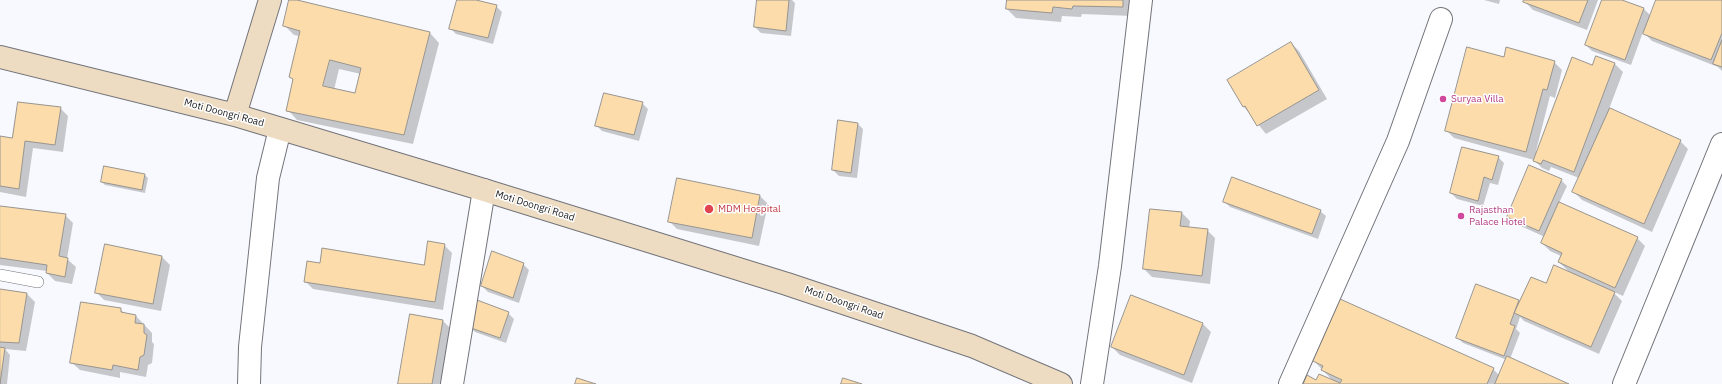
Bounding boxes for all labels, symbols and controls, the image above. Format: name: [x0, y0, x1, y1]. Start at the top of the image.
place label: Suryaa Villa: [1451, 93, 1503, 105]
marker: Suryaa Villa: [1438, 94, 1448, 104]
street label: Moti Doongri Road: [183, 97, 265, 129]
street label: Moti Doongri Road: [494, 188, 576, 224]
marker: MDM Hospital: [703, 203, 715, 215]
place label: MDM Hospital: [718, 203, 781, 215]
place label: Rajasthan Palace Hotel: [1469, 204, 1526, 228]
marker: Rajasthan Palace Hotel: [1456, 211, 1466, 221]
street label: Moti Doongri Road: [803, 284, 885, 322]

